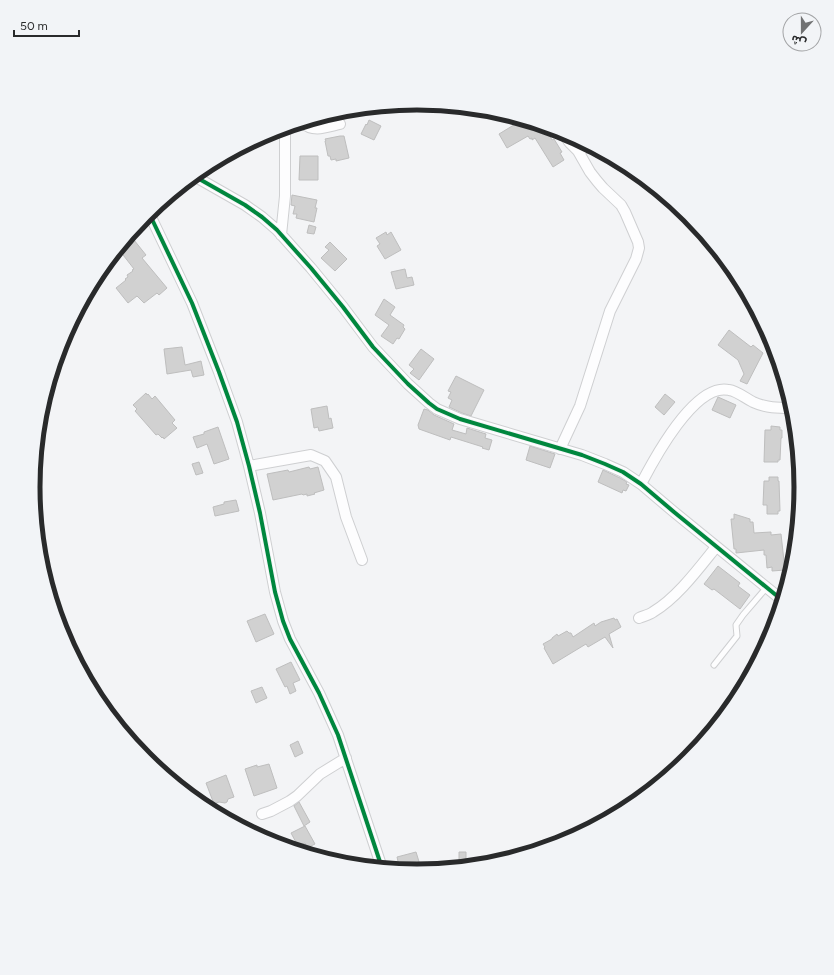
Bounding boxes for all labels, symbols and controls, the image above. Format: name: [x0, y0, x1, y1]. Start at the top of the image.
scale bar: [14, 12, 79, 38]
north arrow: [782, 12, 822, 52]
text: 50 m: [20, 19, 48, 33]
text: ش: [789, 32, 808, 50]

